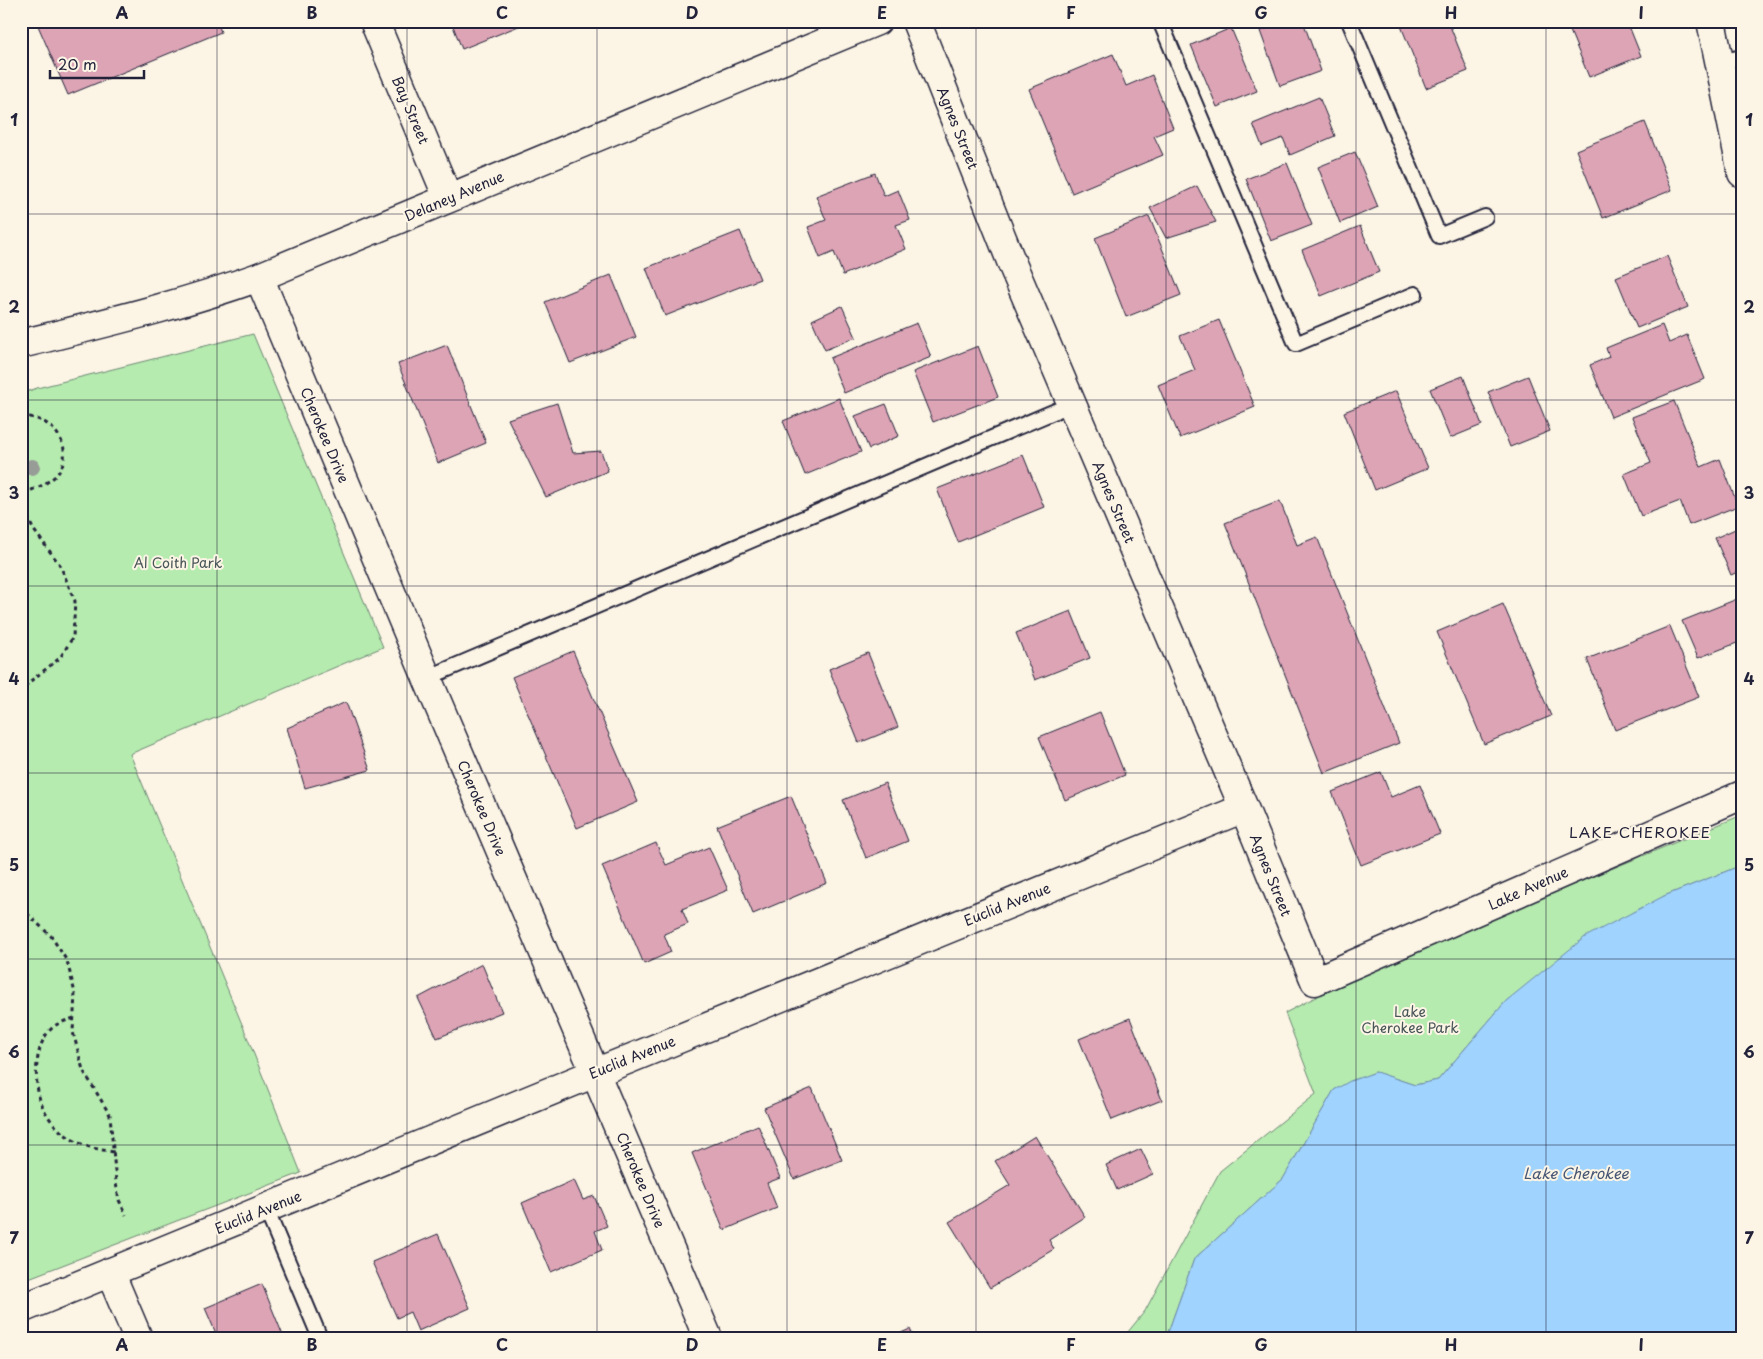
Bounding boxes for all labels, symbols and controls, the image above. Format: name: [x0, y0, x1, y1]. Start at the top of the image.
text: A: [116, 0, 129, 24]
text: B: [307, 0, 318, 24]
text: C: [496, 0, 508, 24]
text: D: [686, 0, 698, 24]
text: E: [877, 0, 887, 24]
text: F: [1066, 0, 1076, 24]
text: G: [1254, 0, 1268, 24]
text: H: [1445, 0, 1457, 24]
text: I: [1638, 0, 1644, 24]
scale bar: [50, 48, 144, 80]
text: 20 m: [58, 52, 97, 75]
street label: Bay Street: [387, 73, 435, 148]
street label: Agnes Street: [932, 84, 984, 173]
text: 1: [10, 107, 18, 131]
text: 1: [1745, 107, 1753, 131]
street label: Delaney Avenue: [401, 165, 507, 226]
text: 2: [8, 294, 20, 318]
text: 2: [1743, 294, 1755, 318]
street label: Cherokee Drive: [295, 384, 355, 486]
street label: Agnes Street: [1087, 458, 1141, 546]
text: 3: [9, 480, 19, 504]
text: 3: [1744, 480, 1754, 504]
park label: Al Coith Park: [134, 552, 223, 573]
text: 4: [9, 666, 20, 690]
text: 4: [1744, 666, 1755, 690]
street label: Cherokee Drive: [452, 757, 512, 859]
district label: LAKE CHEROKEE: [1569, 820, 1711, 843]
street label: Agnes Street: [1245, 831, 1297, 920]
text: 5: [9, 852, 19, 876]
text: 5: [1744, 852, 1754, 876]
street label: Lake Avenue: [1485, 861, 1572, 915]
street label: Euclid Avenue: [961, 877, 1054, 931]
park label: Lake Cherokee Park: [1361, 1001, 1459, 1038]
street label: Euclid Avenue: [586, 1030, 679, 1084]
text: 6: [8, 1039, 20, 1063]
text: 6: [1743, 1039, 1755, 1063]
street label: Cherokee Drive: [611, 1129, 671, 1231]
water label: Lake Cherokee: [1523, 1161, 1630, 1184]
street label: Euclid Avenue: [212, 1185, 305, 1239]
text: 7: [9, 1225, 19, 1249]
text: 7: [1744, 1225, 1754, 1249]
text: A: [116, 1332, 129, 1356]
text: B: [307, 1332, 318, 1356]
text: C: [496, 1332, 508, 1356]
text: D: [686, 1332, 698, 1356]
text: E: [877, 1332, 887, 1356]
text: F: [1066, 1332, 1076, 1356]
text: G: [1254, 1332, 1268, 1356]
text: H: [1445, 1332, 1457, 1356]
text: I: [1638, 1332, 1644, 1356]

